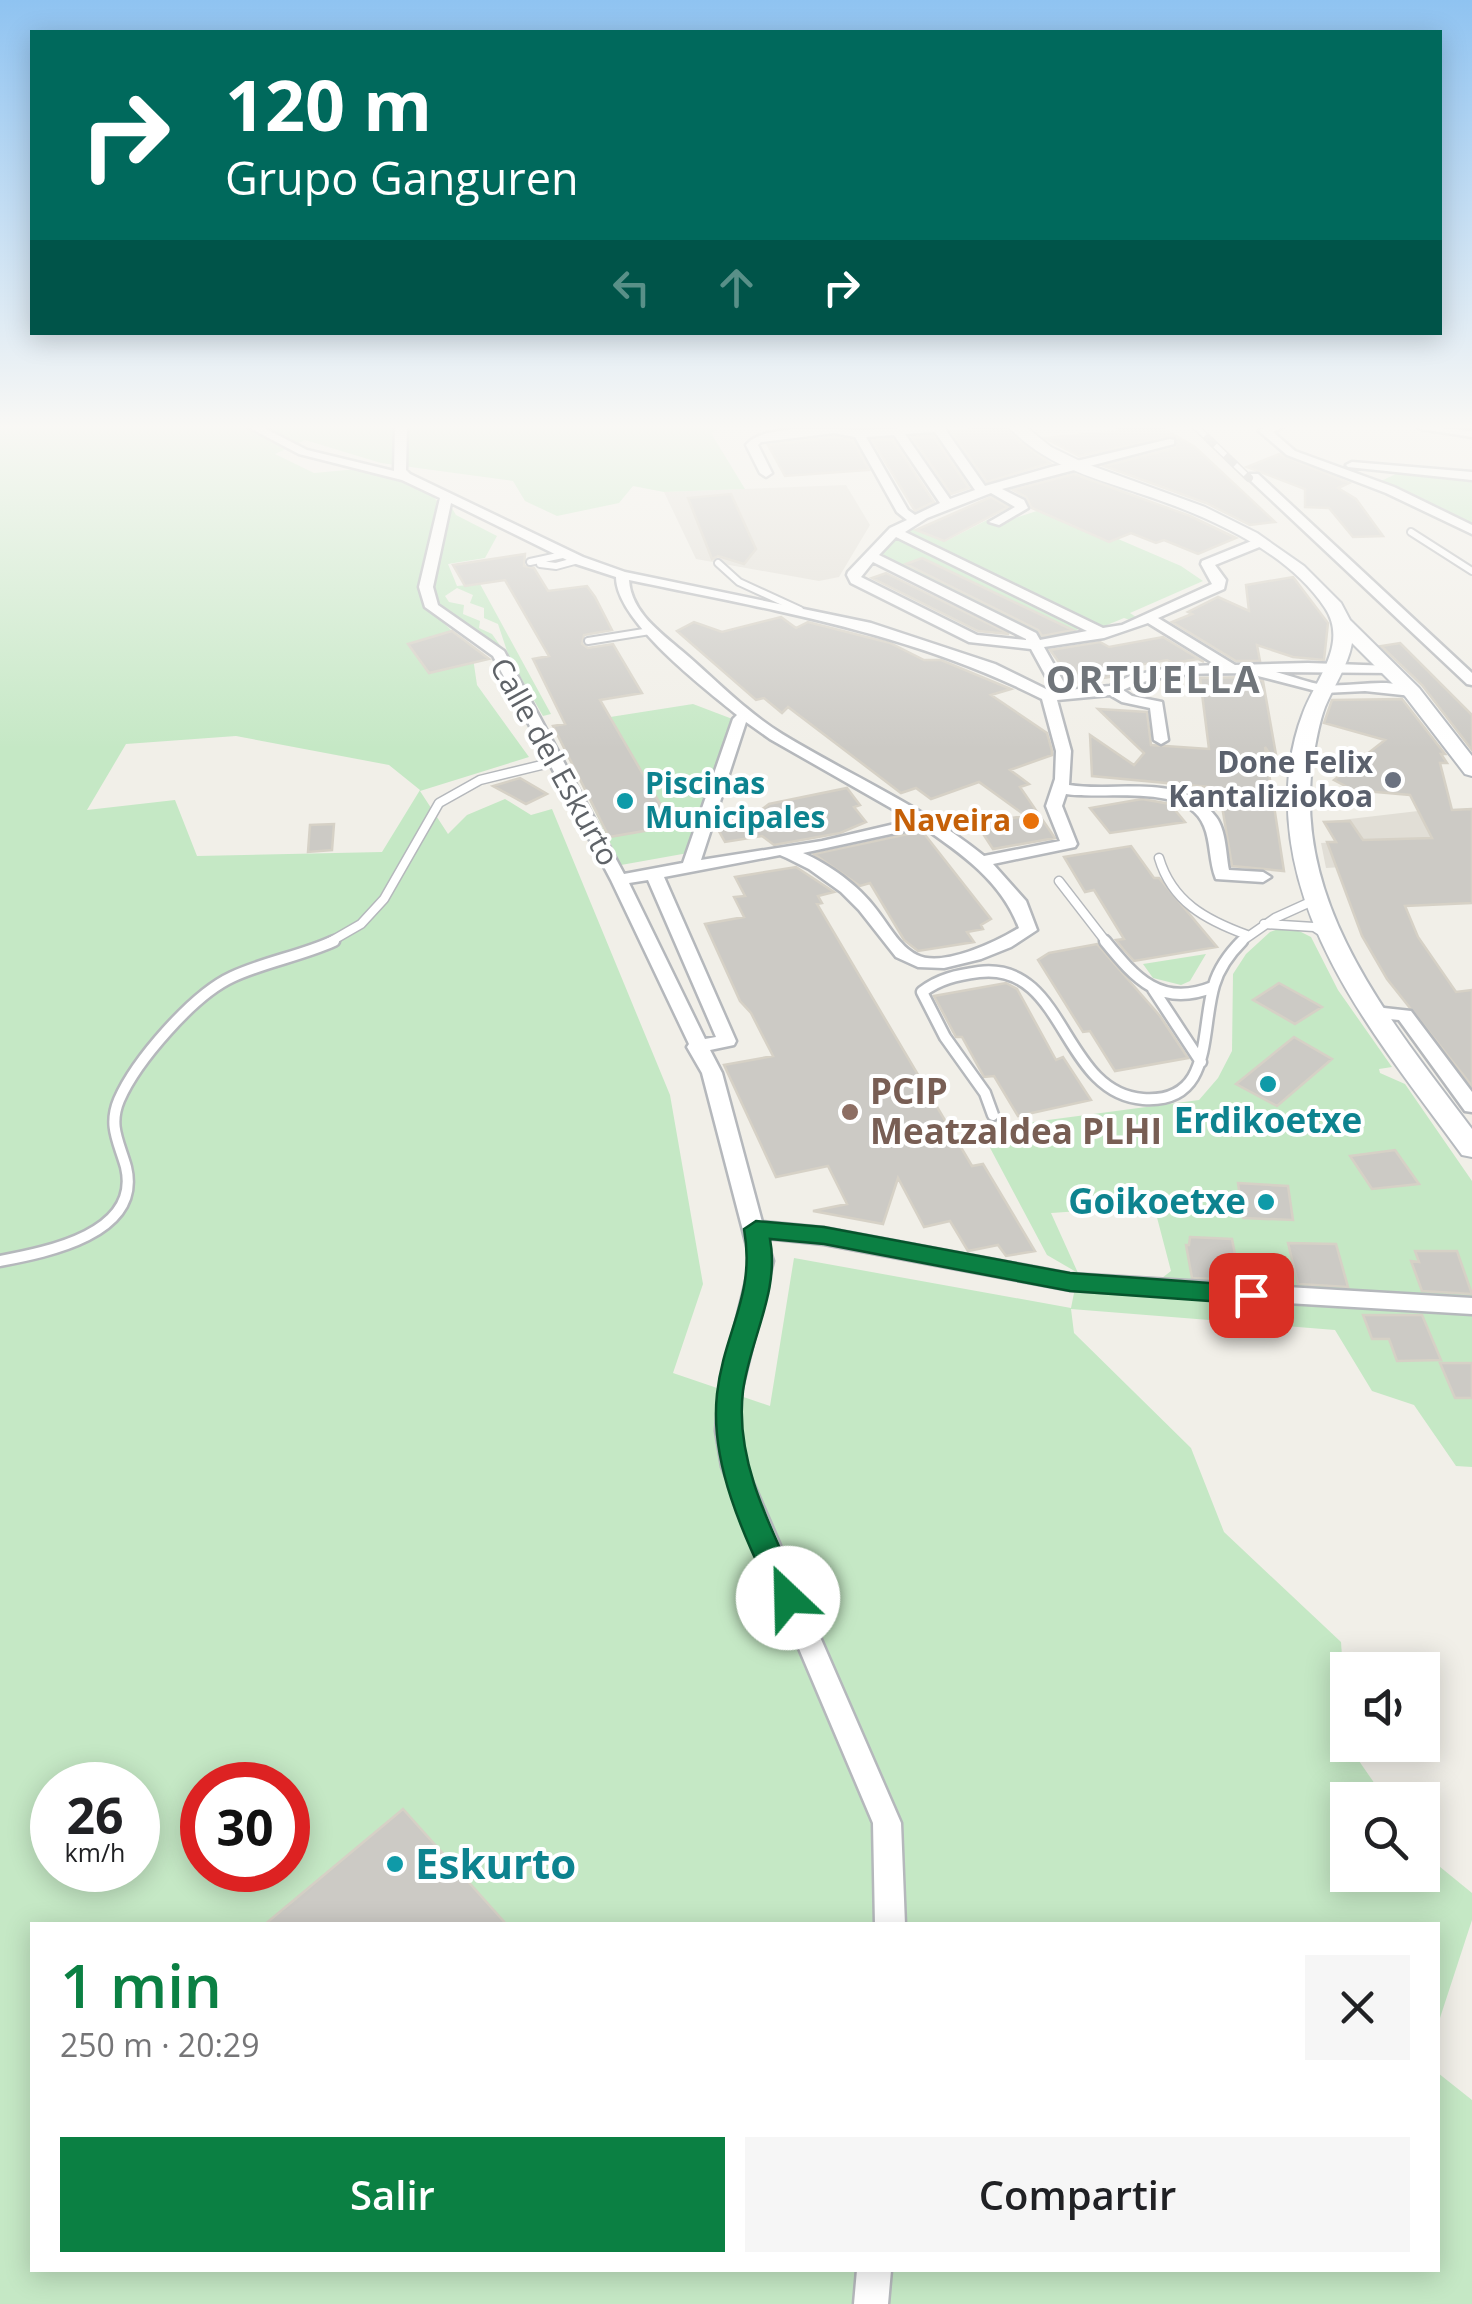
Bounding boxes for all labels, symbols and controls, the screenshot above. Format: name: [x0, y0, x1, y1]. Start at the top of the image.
text: 120 m: [225, 56, 432, 152]
icon: right: [60, 70, 190, 200]
text: Grupo Ganguren: [225, 147, 579, 208]
icon: left: [604, 260, 659, 315]
icon: ahead: [709, 260, 764, 315]
icon: right: [814, 260, 869, 315]
street label: Calle del Eskurto: [481, 650, 629, 873]
district label: ORTUELLA: [1046, 652, 1262, 704]
place label: Done Felix Kantaliziokoa: [1168, 741, 1374, 816]
place label: Piscinas Municipales: [645, 762, 825, 837]
marker: Done Felix Kantaliziokoa: [1382, 769, 1404, 791]
marker: Piscinas Municipales: [614, 790, 636, 812]
place label: Naveira: [893, 799, 1011, 840]
marker: Naveira: [1020, 810, 1042, 832]
place label: PCIP Meatzaldea PLHI: [870, 1067, 1162, 1154]
marker: Erdikoetxe: [1257, 1073, 1279, 1095]
place label: Erdikoetxe: [1174, 1096, 1362, 1143]
marker: PCIP Meatzaldea PLHI: [839, 1101, 861, 1123]
place label: Goikoetxe: [1068, 1177, 1246, 1224]
marker: Goikoetxe: [1255, 1191, 1277, 1213]
pin: [1209, 1253, 1294, 1338]
icon: arrive: [1224, 1268, 1279, 1323]
position arrow: [736, 1546, 840, 1650]
map controls: [1330, 1652, 1440, 1892]
button: sound: [1330, 1652, 1440, 1762]
speed limit sign: 30: [180, 1762, 310, 1892]
text: 26: [66, 1781, 124, 1849]
button: search: [1330, 1782, 1440, 1892]
place label: Eskurto: [415, 1834, 576, 1891]
text: km/h: [65, 1835, 125, 1869]
marker: Eskurto: [384, 1853, 406, 1875]
text: 1 min: [60, 1944, 222, 2026]
button: close: [1305, 1955, 1410, 2060]
text: 250 m · 20:29: [60, 2023, 259, 2066]
button: Salir: [60, 2137, 725, 2252]
button: Compartir: [745, 2137, 1410, 2252]

